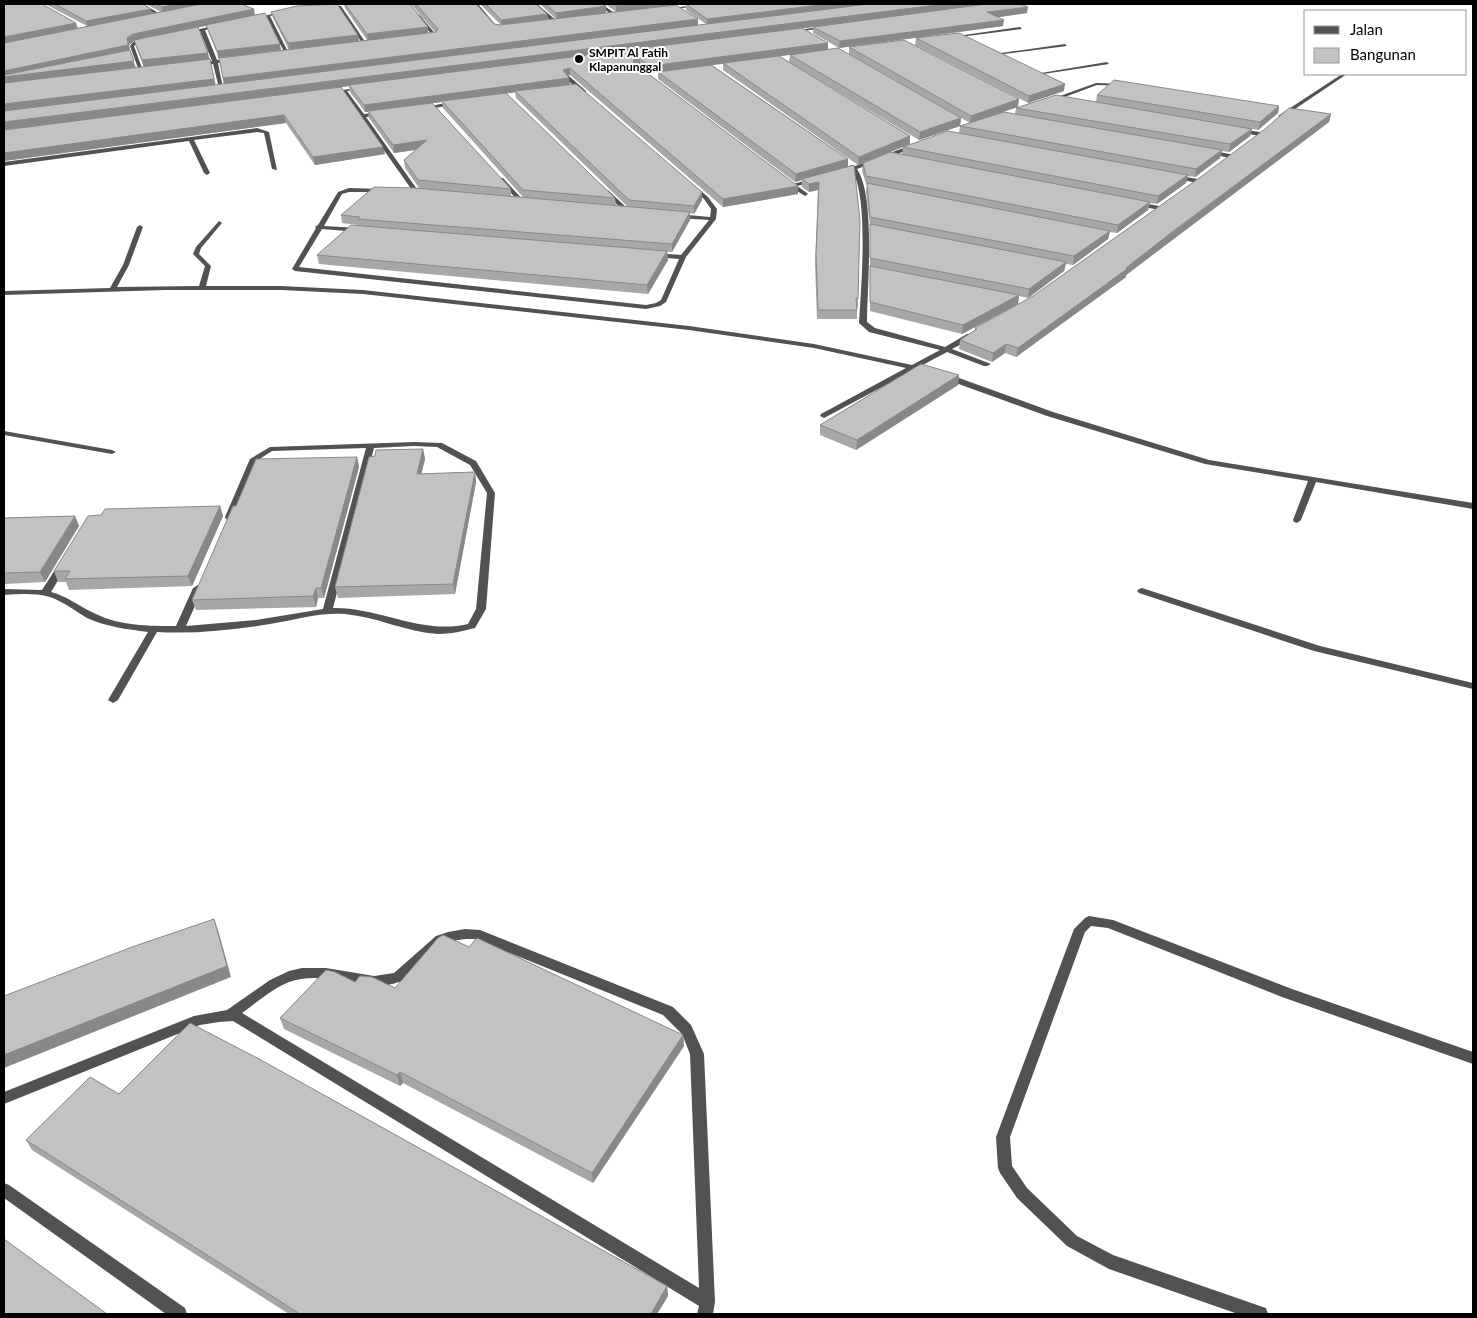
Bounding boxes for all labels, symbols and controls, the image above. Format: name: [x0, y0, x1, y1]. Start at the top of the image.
legend: [1304, 10, 1467, 75]
text: Jalan: [1350, 20, 1383, 38]
place label: SMPIT Al Fatih Klapanunggal: [589, 45, 668, 74]
text: Bangunan: [1350, 45, 1416, 63]
marker: SMPIT Al Fatih Klapanunggal: [573, 53, 585, 65]

